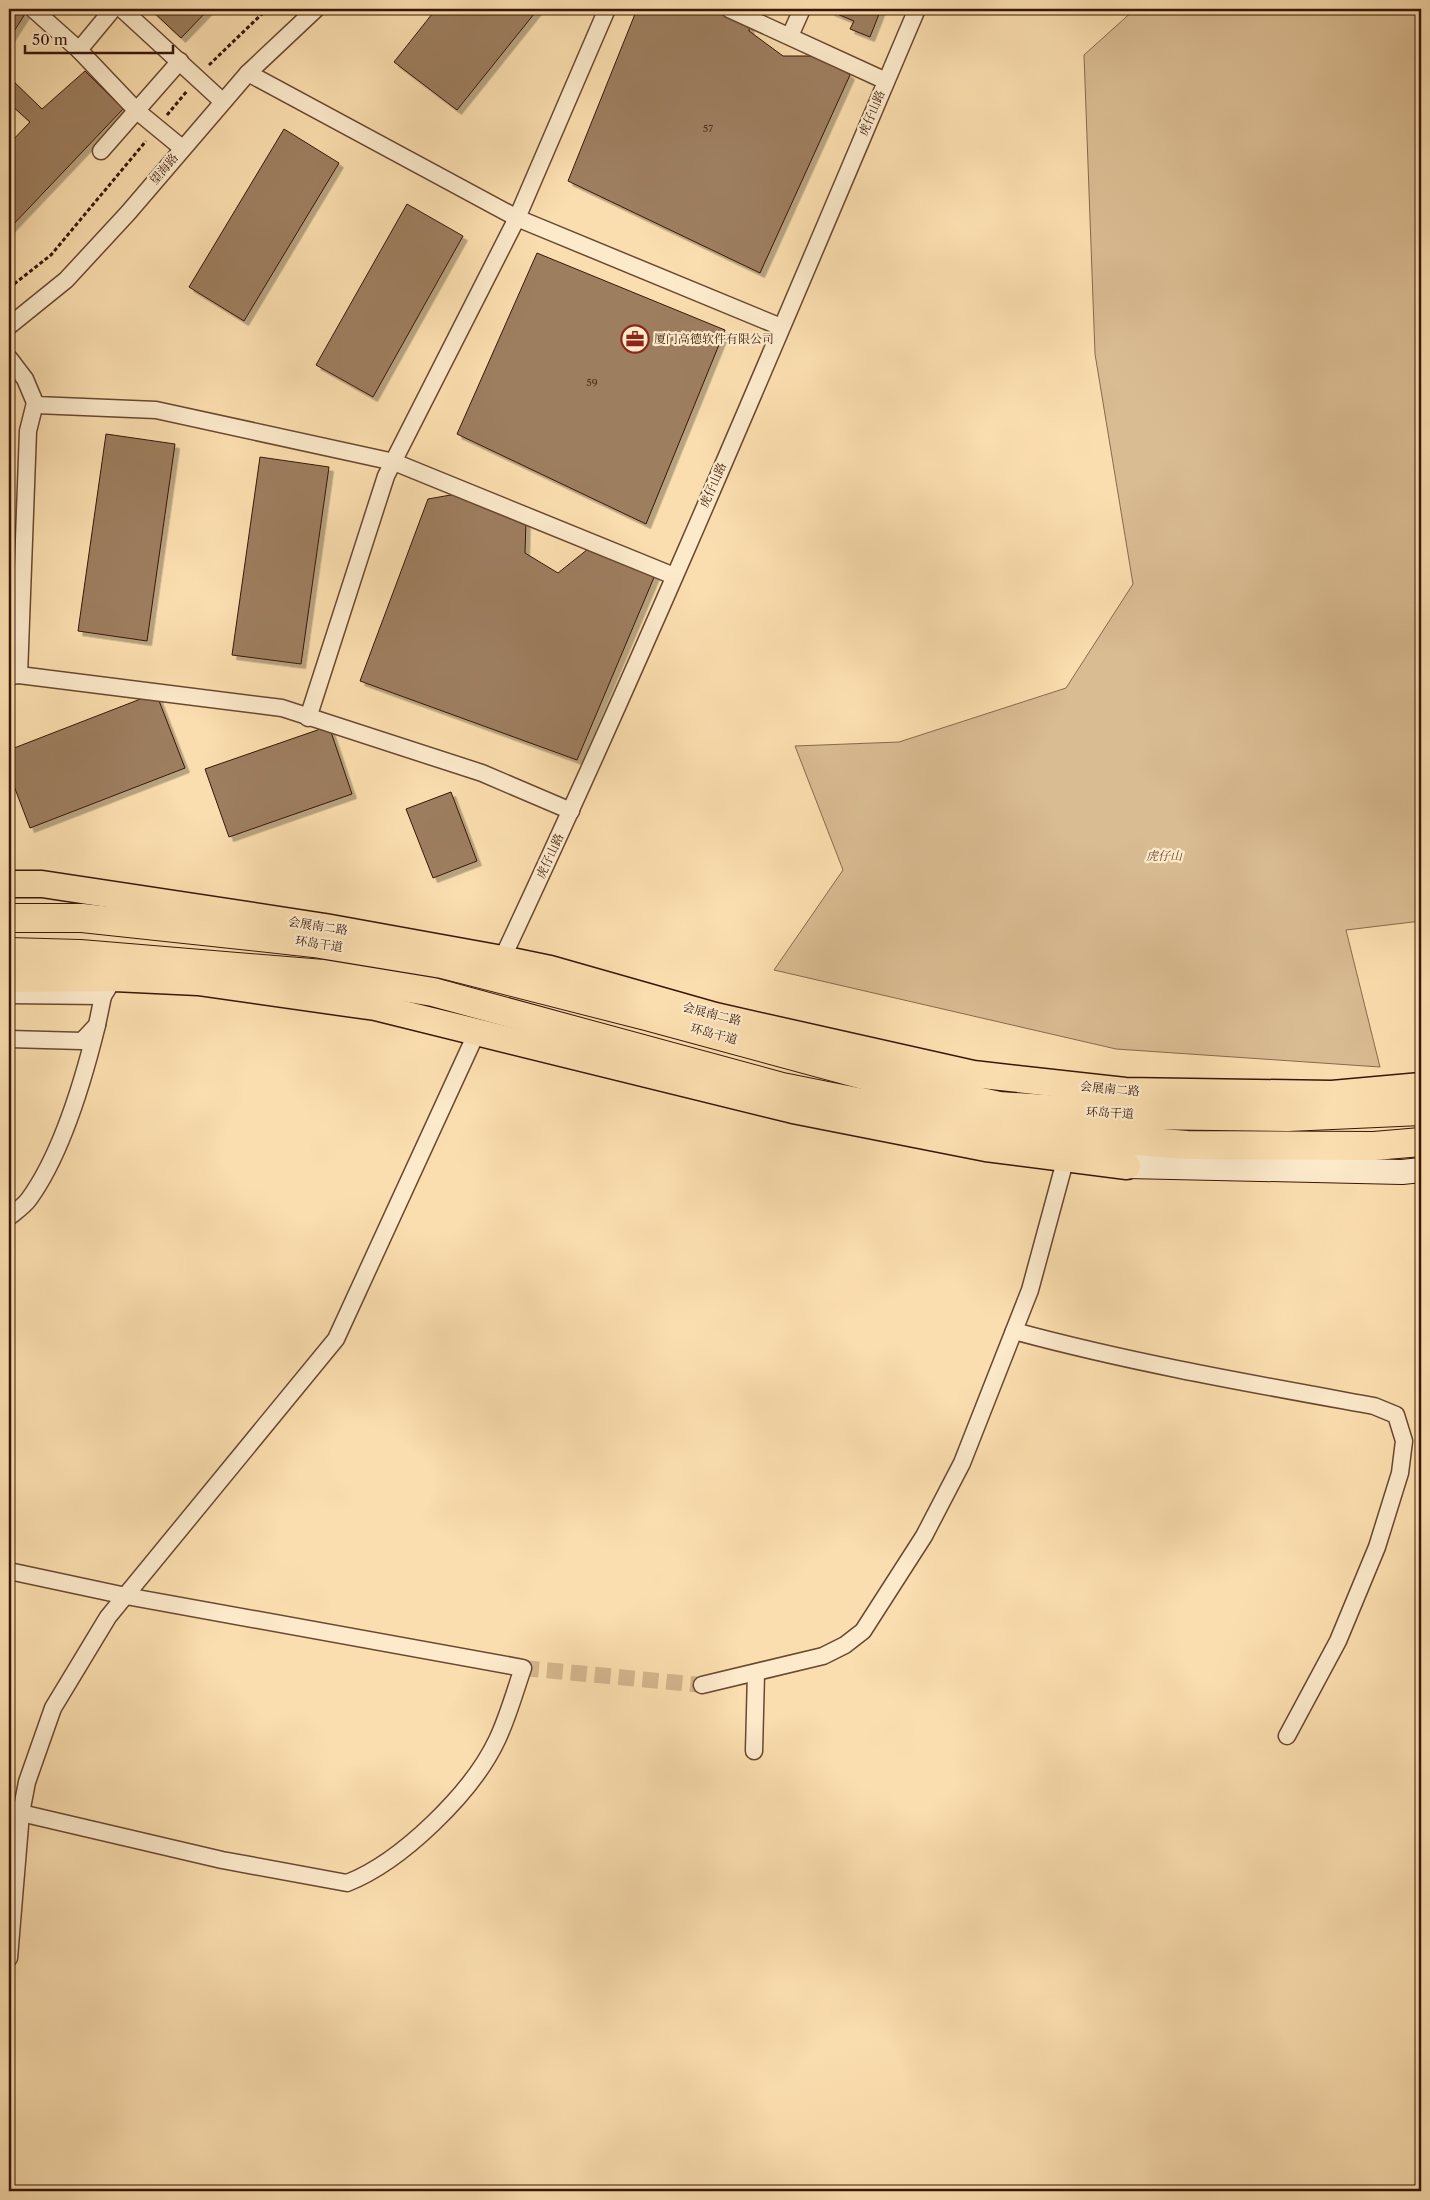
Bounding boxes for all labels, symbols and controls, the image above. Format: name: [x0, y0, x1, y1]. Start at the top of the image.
scale bar: [25, 22, 172, 54]
text: 50 m: [32, 30, 68, 49]
street label: 虎仔山路: [855, 88, 888, 138]
house number: 57: [703, 122, 713, 135]
street label: 望海路: [146, 150, 181, 187]
office icon: 厦门高德软件有限公司: [620, 324, 650, 354]
place label: 厦门高德软件有限公司: [654, 331, 774, 346]
house number: 59: [586, 376, 598, 389]
street label: 虎仔山路: [696, 460, 729, 510]
street label: 虎仔山路: [533, 831, 566, 881]
park label: 虎仔山: [1146, 848, 1183, 863]
street label: 会展南二路: [287, 913, 349, 938]
street label: 环岛干道: [294, 933, 344, 954]
street label: 会展南二路: [681, 999, 743, 1028]
street label: 环岛干道: [689, 1020, 739, 1047]
street label: 会展南二路: [1079, 1078, 1141, 1099]
street label: 环岛干道: [1086, 1104, 1134, 1121]

